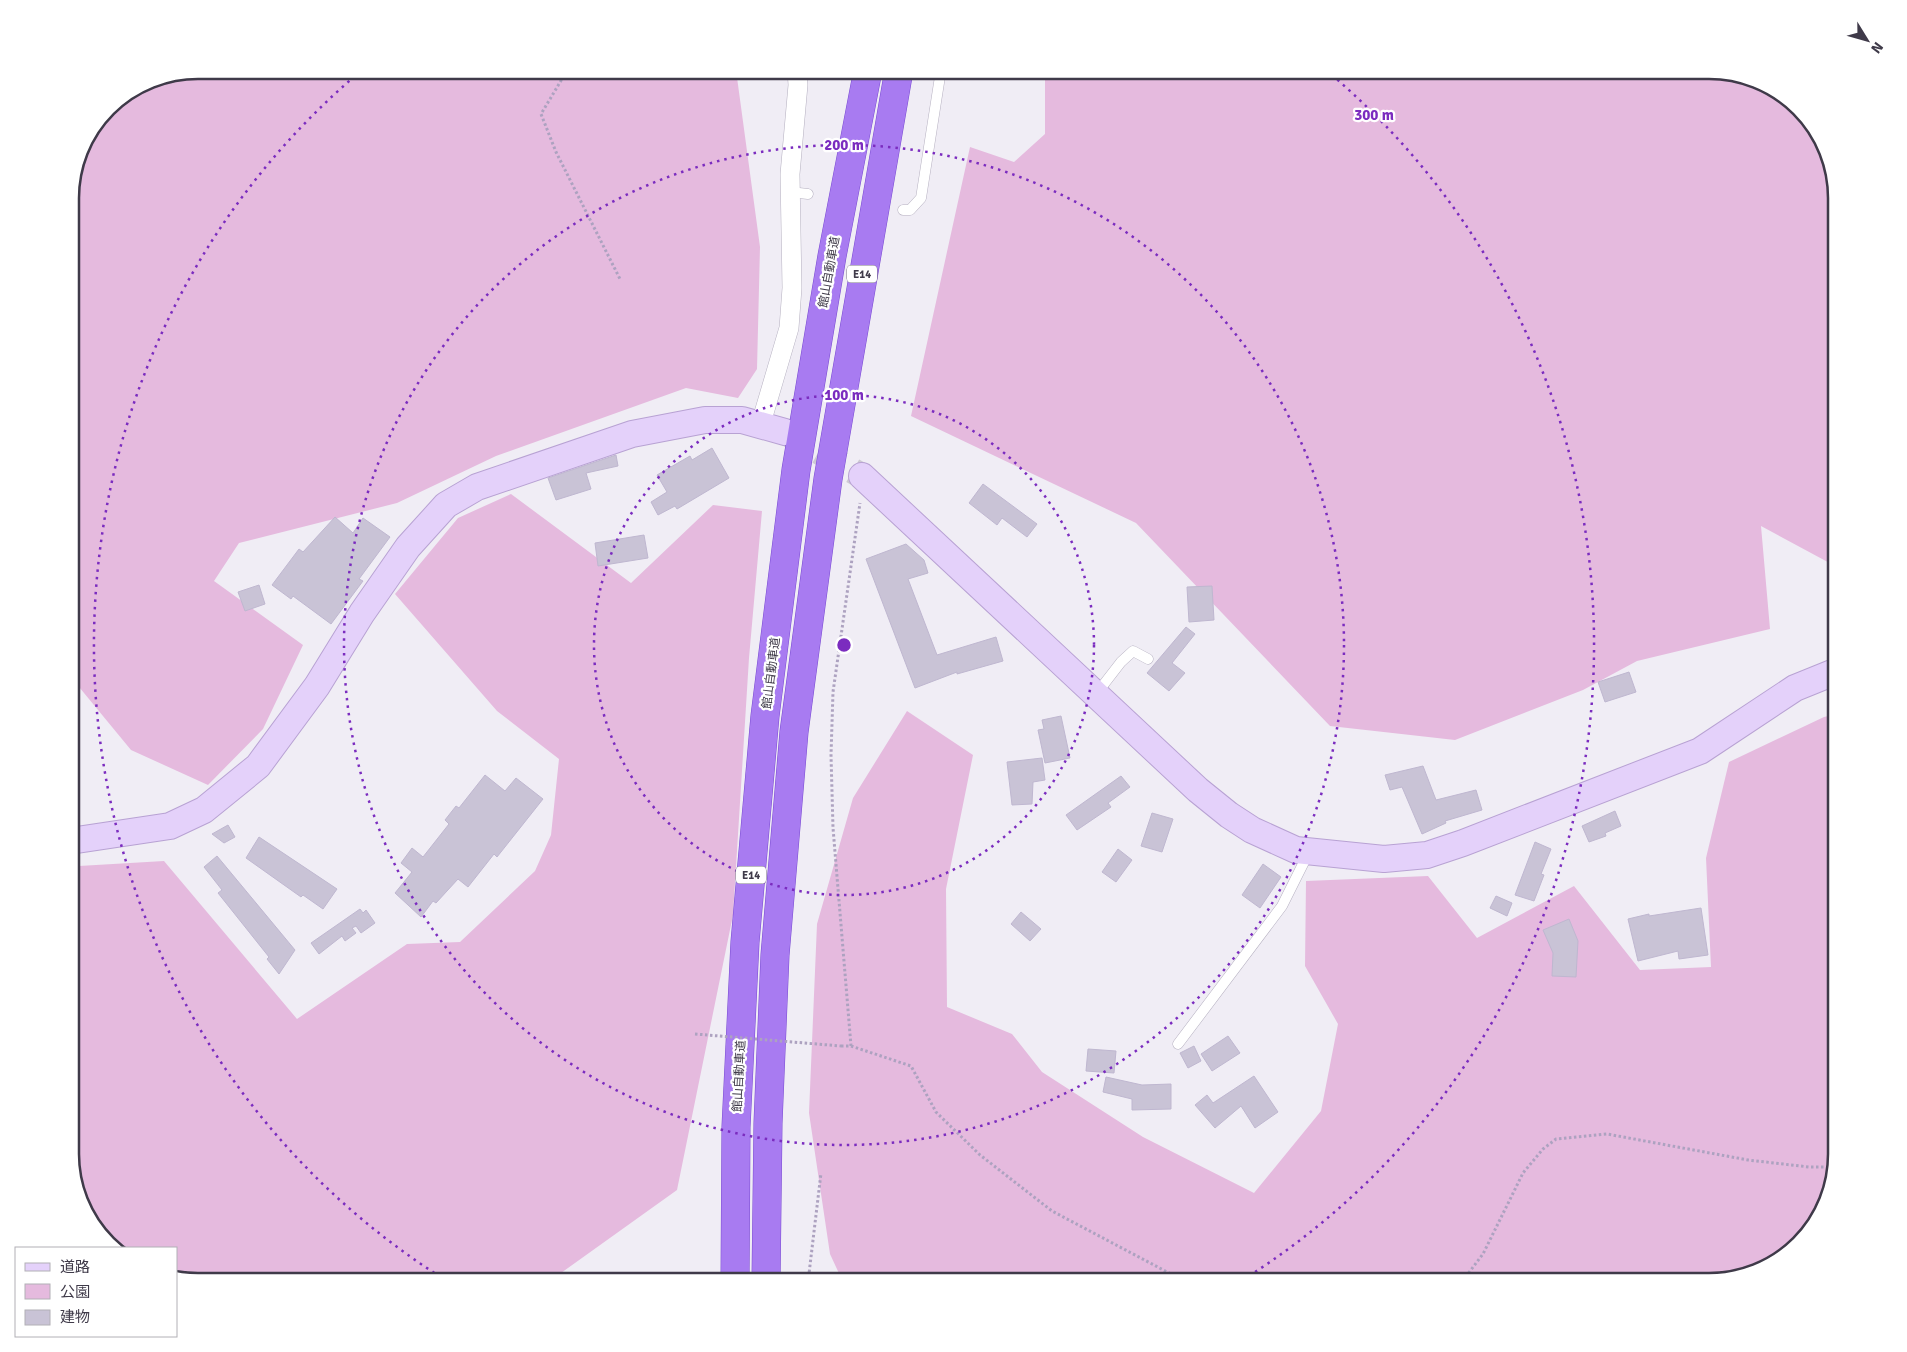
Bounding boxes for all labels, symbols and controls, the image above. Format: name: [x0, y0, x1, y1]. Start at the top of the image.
north arrow: [1842, 15, 1892, 65]
text: N: [1867, 39, 1887, 57]
text: 300 m: [1354, 106, 1394, 124]
text: 200 m: [824, 136, 864, 154]
street label: 館山自動車道: [816, 235, 843, 309]
road number: E14: [847, 266, 877, 282]
text: 100 m: [824, 386, 864, 404]
street label: 館山自動車道: [760, 636, 783, 710]
centre of rings: [835, 636, 853, 654]
road number: E14: [736, 866, 766, 884]
street label: 館山自動車道: [730, 1040, 749, 1112]
legend: [15, 1247, 178, 1337]
text: 道路: [60, 1258, 90, 1276]
text: 公園: [60, 1283, 90, 1301]
text: 建物: [60, 1308, 90, 1326]

